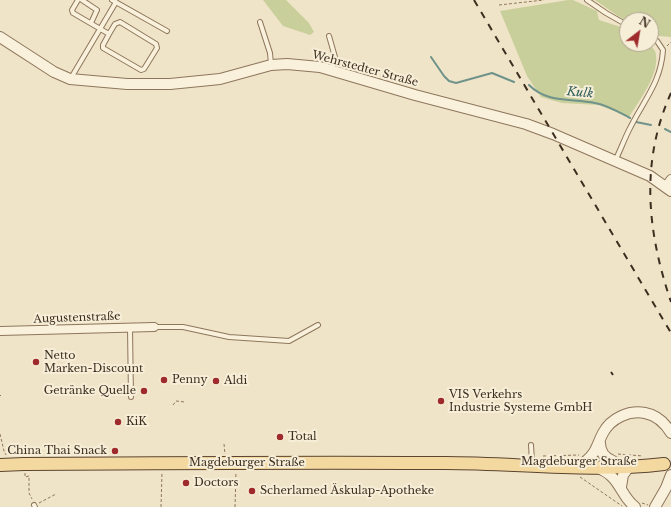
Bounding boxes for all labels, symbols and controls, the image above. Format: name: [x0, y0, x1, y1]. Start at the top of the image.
north arrow: [619, 12, 659, 52]
text: N: [637, 14, 653, 31]
street label: Wehrstedter Straße: [311, 48, 419, 90]
water label: Kulk: [566, 84, 594, 102]
street label: Augustenstraße: [33, 310, 121, 326]
place label: Netto Marken-Discount: [44, 349, 143, 375]
marker: Netto Marken-Discount: [31, 357, 41, 367]
place label: Penny: [172, 373, 207, 387]
place label: Aldi: [224, 374, 247, 388]
marker: Penny: [159, 375, 169, 385]
marker: Aldi: [211, 376, 221, 386]
place label: Getränke Quelle: [44, 384, 136, 398]
marker: Getränke Quelle: [139, 386, 149, 396]
place label: VIS Verkehrs Industrie Systeme GmbH: [449, 388, 592, 414]
marker: VIS Verkehrs Industrie Systeme GmbH: [436, 396, 446, 406]
place label: KiK: [126, 415, 147, 429]
marker: KiK: [113, 417, 123, 427]
place label: Total: [288, 430, 317, 444]
marker: Total: [275, 432, 285, 442]
place label: China Thai Snack: [7, 444, 107, 458]
marker: China Thai Snack: [110, 446, 120, 456]
street label: Magdeburger Straße: [521, 455, 637, 469]
street label: Magdeburger Straße: [189, 456, 305, 470]
place label: Doctors: [194, 476, 238, 490]
marker: Doctors: [181, 478, 191, 488]
place label: Scherlamed Äskulap-Apotheke: [260, 484, 434, 498]
marker: Scherlamed Äskulap-Apotheke: [247, 486, 257, 496]

